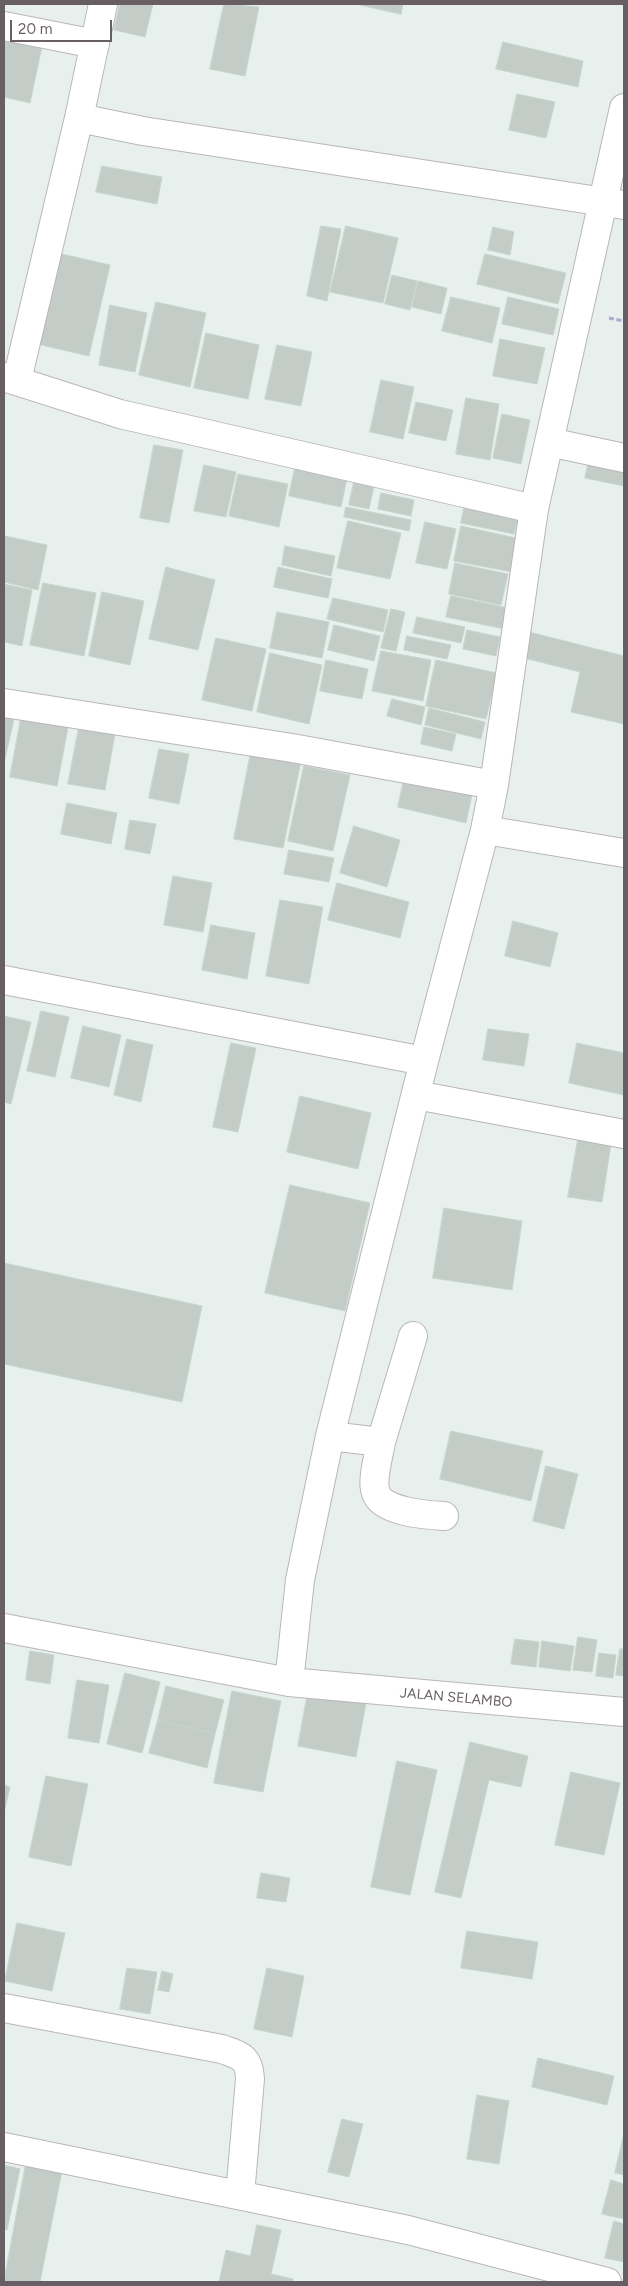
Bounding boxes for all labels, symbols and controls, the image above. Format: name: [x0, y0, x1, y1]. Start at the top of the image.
scale bar: [12, 10, 115, 42]
text: 20 m: [18, 20, 52, 38]
street label: JALAN SELAMBO: [399, 1685, 513, 1711]

